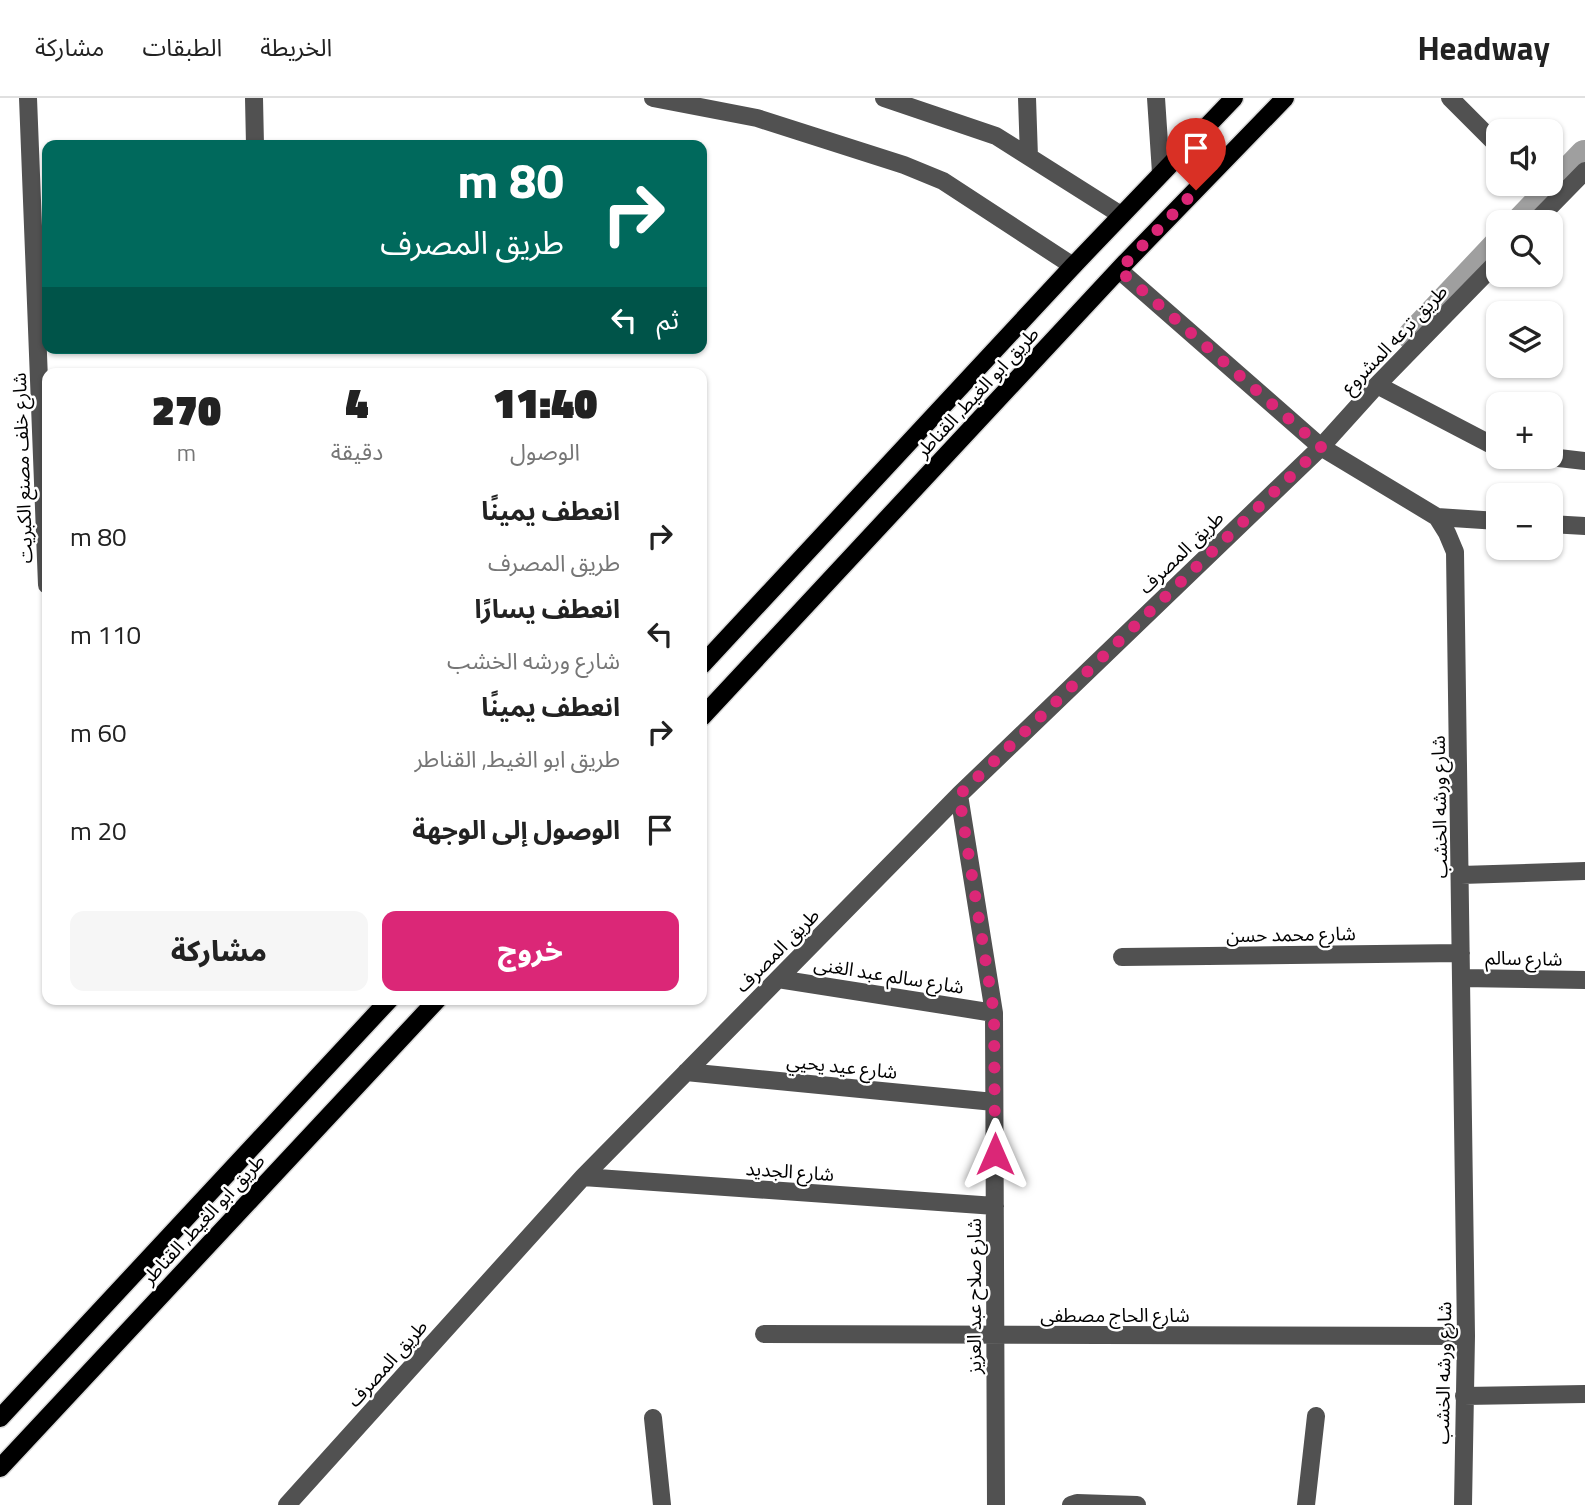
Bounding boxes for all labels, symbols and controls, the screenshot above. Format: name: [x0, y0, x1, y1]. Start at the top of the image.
text: Headway: [1417, 23, 1550, 73]
text: مشاركة: [35, 29, 104, 65]
text: الطبقات: [142, 29, 222, 65]
text: الخريطة: [260, 29, 332, 65]
pin: [1166, 118, 1226, 190]
map controls: [1486, 119, 1563, 560]
button: sound: [1486, 119, 1563, 196]
icon: arrive: [1177, 129, 1215, 167]
text: 80 m: [457, 142, 564, 217]
icon: right: [588, 168, 679, 259]
button: search: [1486, 210, 1563, 287]
text: طريق المصرف: [380, 218, 564, 266]
street label: طريق ترعه المشروع: [1334, 277, 1454, 400]
text: ثم: [657, 300, 679, 339]
icon: left: [605, 301, 643, 339]
button: layers: [1486, 301, 1563, 378]
street label: طريق ابو الغيط, القناطر: [907, 320, 1045, 464]
text: 4: [345, 370, 368, 434]
text: 11:40: [493, 370, 597, 434]
street label: شارع خلف مصنع الكبريت: [4, 372, 40, 564]
text: 270: [152, 377, 221, 441]
button: +: [1486, 392, 1563, 469]
text: دقيقة: [331, 434, 383, 469]
text: الوصول: [510, 434, 580, 469]
text: m: [177, 435, 196, 470]
button: −: [1486, 483, 1563, 560]
text: انعطف يمينًا: [481, 491, 620, 530]
street label: طريق المصرف: [1131, 503, 1230, 600]
text: 80 m: [70, 517, 127, 556]
icon: right: [641, 517, 679, 555]
text: طريق المصرف: [488, 545, 620, 580]
text: انعطف يسارًا: [475, 589, 620, 628]
text: 110 m: [70, 615, 141, 654]
icon: left: [641, 615, 679, 653]
text: شارع ورشه الخشب: [447, 643, 620, 678]
text: انعطف يمينًا: [481, 687, 620, 726]
text: 60 m: [70, 713, 127, 752]
icon: right: [641, 713, 679, 751]
street label: شارع ورشه الخشب: [1423, 735, 1454, 879]
text: طريق ابو الغيط, القناطر: [414, 741, 620, 776]
text: الوصول إلى الوجهة: [412, 810, 620, 849]
text: 20 m: [70, 811, 127, 850]
icon: arrive: [641, 811, 679, 849]
street label: طريق المصرف: [728, 901, 826, 998]
button: مشاركة: [70, 911, 368, 991]
button: خروج: [382, 911, 679, 991]
street label: شارع محمد حسن: [1226, 918, 1356, 949]
street label: شارع سالم: [1485, 942, 1563, 974]
street label: شارع سالم عبد الغنى: [812, 948, 966, 1002]
street label: شارع عيد يحيي: [785, 1045, 899, 1087]
position arrow: [958, 1117, 1032, 1191]
street label: طريق ابو الغيط, القناطر: [133, 1147, 271, 1291]
street label: شارع الجديد: [745, 1153, 835, 1188]
street label: شارع صلاح عبد العزيز: [959, 1218, 988, 1375]
street label: شارع الحاج مصطفى: [1040, 1300, 1190, 1329]
street label: شارع ورشه الخشب: [1427, 1301, 1458, 1445]
street label: طريق المصرف: [339, 1312, 434, 1413]

